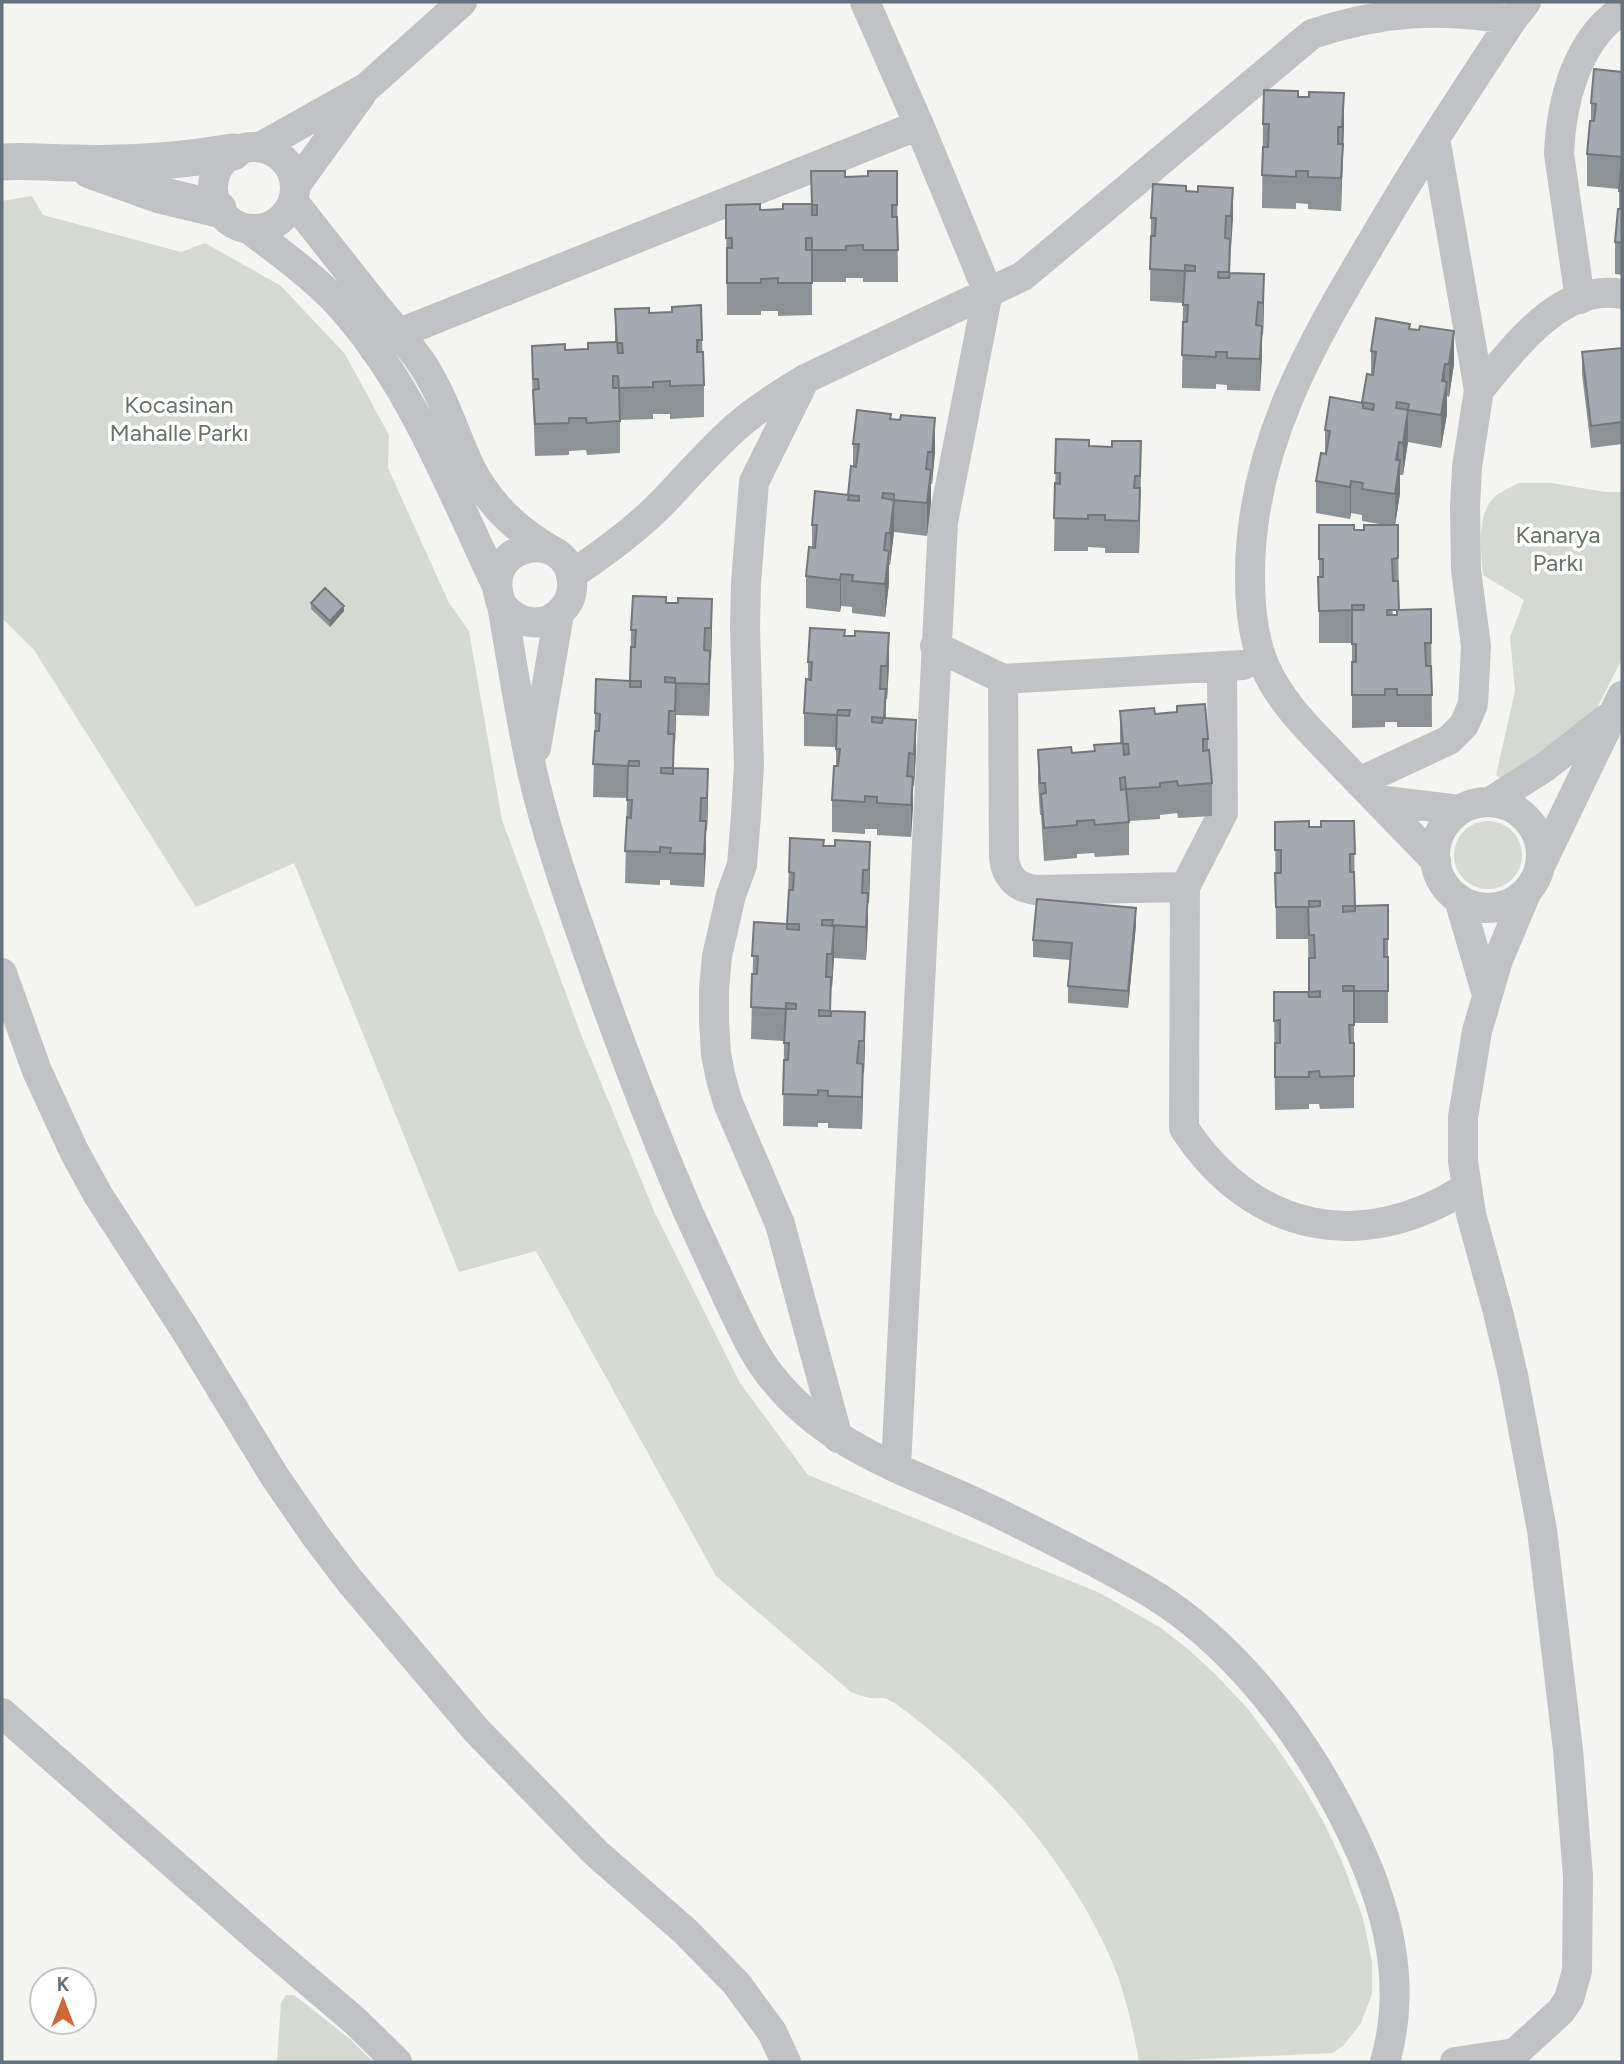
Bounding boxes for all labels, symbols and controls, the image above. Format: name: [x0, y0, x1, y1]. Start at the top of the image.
park label: Kocasinan Mahalle Parkı: [110, 390, 248, 447]
park label: Kanarya Parkı: [1515, 520, 1601, 577]
north arrow: [28, 1966, 98, 2036]
text: K: [57, 1973, 70, 1996]

